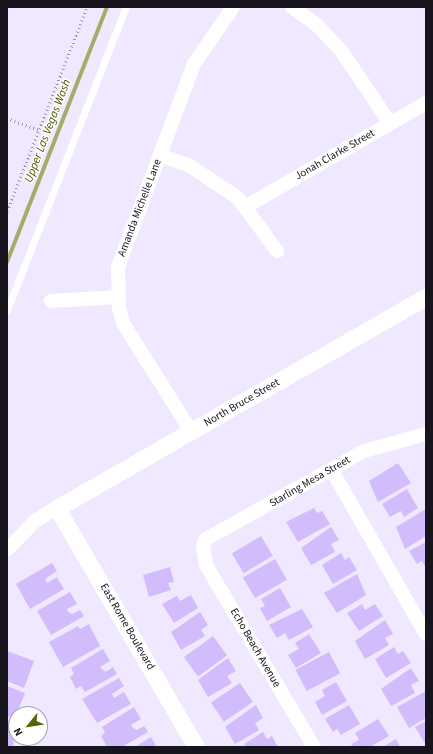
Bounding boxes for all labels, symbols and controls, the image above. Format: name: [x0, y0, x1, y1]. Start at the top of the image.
water label: Upper Las Vegas Wash: [22, 77, 74, 185]
street label: Jonah Clarke Street: [293, 127, 377, 183]
street label: Amanda Michelle Lane: [115, 157, 165, 259]
street label: North Bruce Street: [202, 376, 282, 430]
street label: Starling Mesa Street: [267, 454, 353, 510]
street label: East Rome Boulevard: [97, 581, 157, 673]
street label: Echo Beach Avenue: [227, 606, 283, 690]
north arrow: [8, 706, 48, 746]
text: N: [10, 725, 26, 739]

